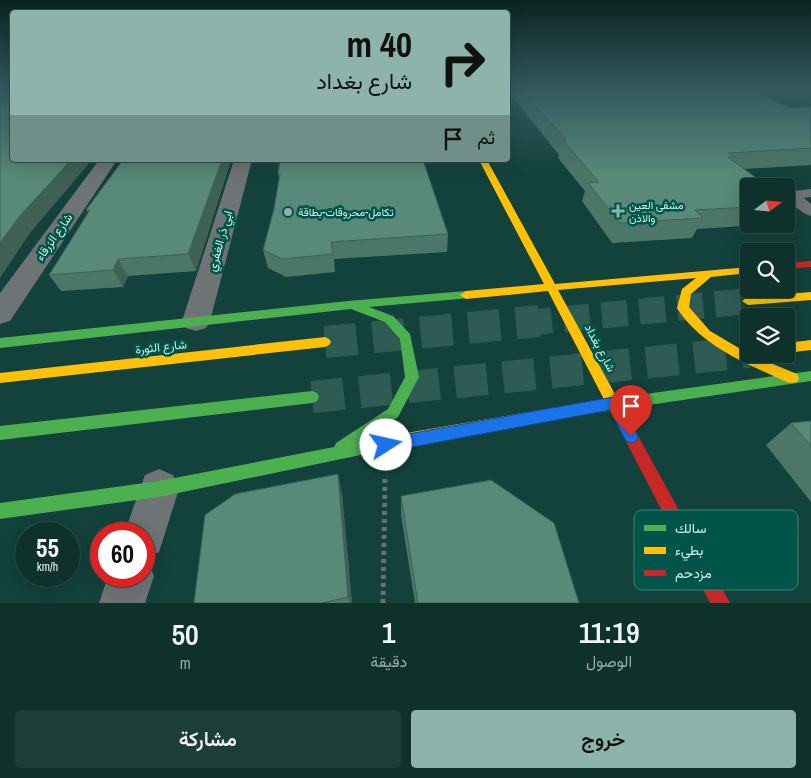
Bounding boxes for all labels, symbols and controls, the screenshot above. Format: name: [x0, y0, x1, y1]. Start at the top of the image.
text: 40 m: [347, 21, 412, 68]
icon: right: [430, 30, 495, 95]
text: شارع بغداد: [316, 66, 412, 96]
text: ثم: [477, 124, 495, 150]
icon: arrive: [439, 125, 467, 153]
north arrow: [740, 178, 795, 232]
map controls: [740, 178, 795, 363]
place label: مشفى العين والاذن: [629, 198, 684, 225]
marker: مشفى العين والاذن: [611, 204, 625, 218]
place label: تكامل-محروقات-بطاقة: [298, 205, 394, 219]
marker: تكامل-محروقات-بطاقة: [282, 206, 294, 218]
street label: ابي ذر الغفري: [204, 209, 238, 274]
street label: شارع الزرقاء: [32, 210, 77, 264]
button: search: [740, 243, 795, 298]
button: layers: [740, 308, 795, 363]
street label: شارع بغداد: [580, 321, 619, 375]
street label: شارع الثورة: [135, 336, 188, 359]
pin: [610, 385, 652, 436]
icon: arrive: [617, 392, 645, 420]
position arrow: [359, 418, 411, 470]
legend: [634, 510, 798, 590]
text: سالك: [675, 519, 706, 537]
speed limit sign: 60: [90, 522, 155, 587]
text: 55: [36, 531, 59, 565]
text: بطيء: [675, 541, 703, 562]
text: km/h: [37, 559, 58, 575]
text: مزدحم: [675, 564, 712, 582]
text: 1: [382, 612, 396, 652]
text: 11:19: [579, 612, 640, 652]
text: 50: [171, 614, 199, 654]
text: دقيقة: [370, 650, 407, 672]
text: الوصول: [586, 650, 632, 672]
text: m: [180, 652, 191, 674]
button: مشاركة: [15, 710, 401, 768]
button: خروج: [411, 710, 796, 768]

